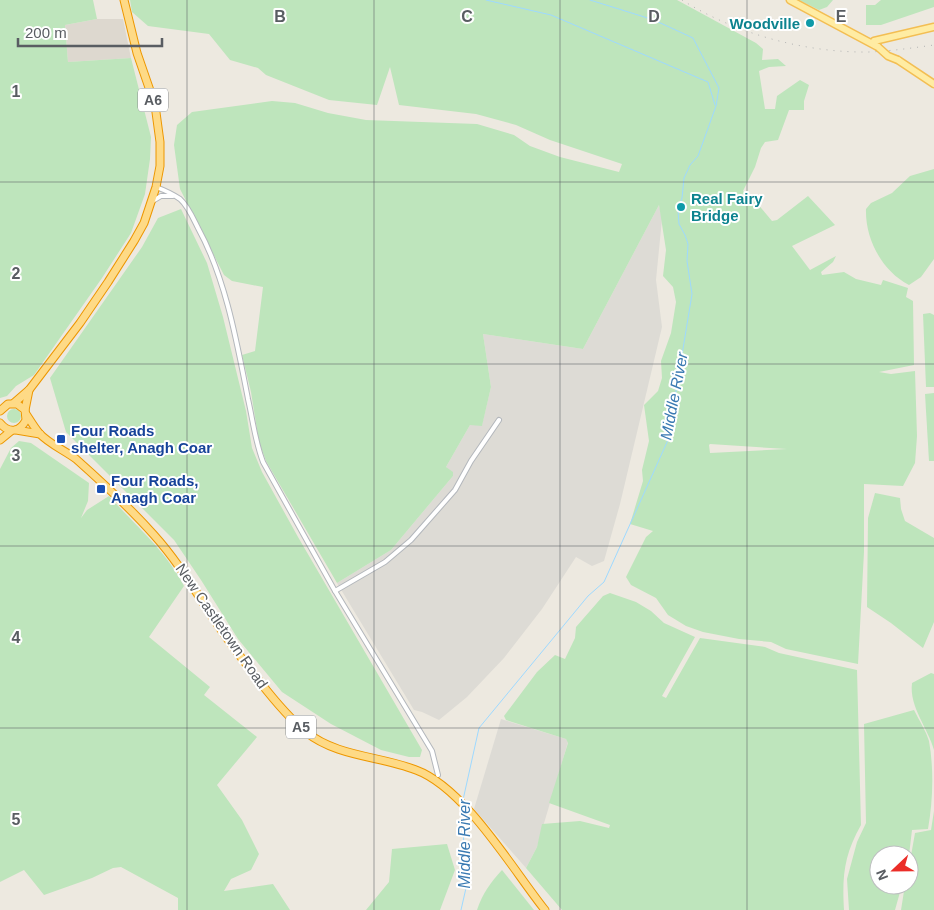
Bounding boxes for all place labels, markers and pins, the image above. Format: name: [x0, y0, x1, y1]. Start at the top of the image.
place label: Woodville: [729, 15, 800, 32]
marker: Woodville: [804, 17, 816, 29]
place label: Real Fairy Bridge: [691, 190, 763, 224]
marker: Real Fairy Bridge: [675, 201, 687, 213]
place label: Four Roads shelter, Anagh Coar: [71, 422, 212, 456]
marker: Four Roads shelter, Anagh Coar: [55, 433, 67, 445]
place label: Four Roads, Anagh Coar: [111, 472, 199, 506]
marker: Four Roads, Anagh Coar: [95, 483, 107, 495]

